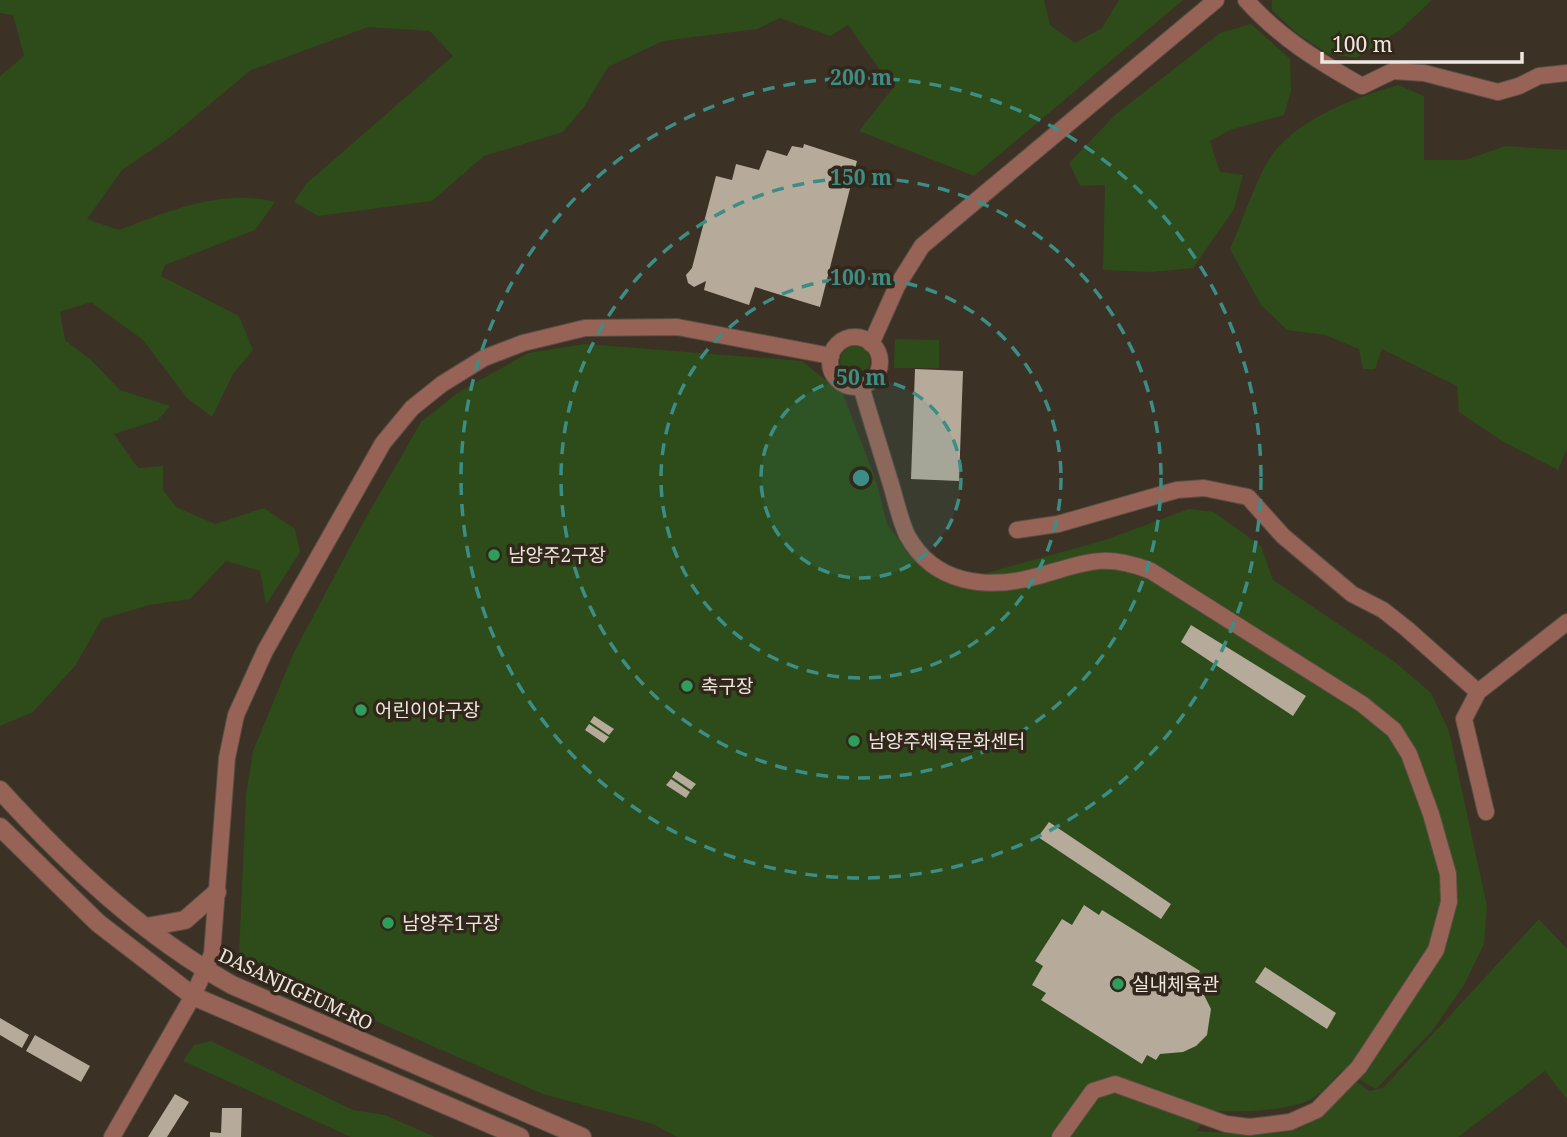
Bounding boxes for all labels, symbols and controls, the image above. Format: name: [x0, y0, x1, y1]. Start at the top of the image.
scale bar: [1322, 21, 1522, 65]
text: 100 m: [1332, 30, 1393, 58]
text: 200 m: [830, 63, 892, 91]
text: 150 m: [830, 163, 892, 191]
text: 100 m: [830, 263, 892, 291]
text: 50 m: [836, 363, 886, 391]
centre of rings: [849, 466, 873, 490]
place label: 남양주2구장: [508, 542, 606, 568]
marker: 남양주2구장: [486, 547, 502, 563]
place label: 축구장: [701, 673, 753, 699]
marker: 축구장: [679, 678, 695, 694]
place label: 어린이야구장: [375, 697, 480, 723]
marker: 어린이야구장: [353, 702, 369, 718]
place label: 남양주체육문화센터: [868, 728, 1025, 754]
marker: 남양주체육문화센터: [846, 733, 862, 749]
place label: 남양주1구장: [402, 910, 500, 936]
marker: 남양주1구장: [380, 915, 396, 931]
street label: DASANJIGEUM-RO: [215, 942, 377, 1036]
place label: 실내체육관: [1132, 971, 1219, 997]
marker: 실내체육관: [1110, 976, 1126, 992]

